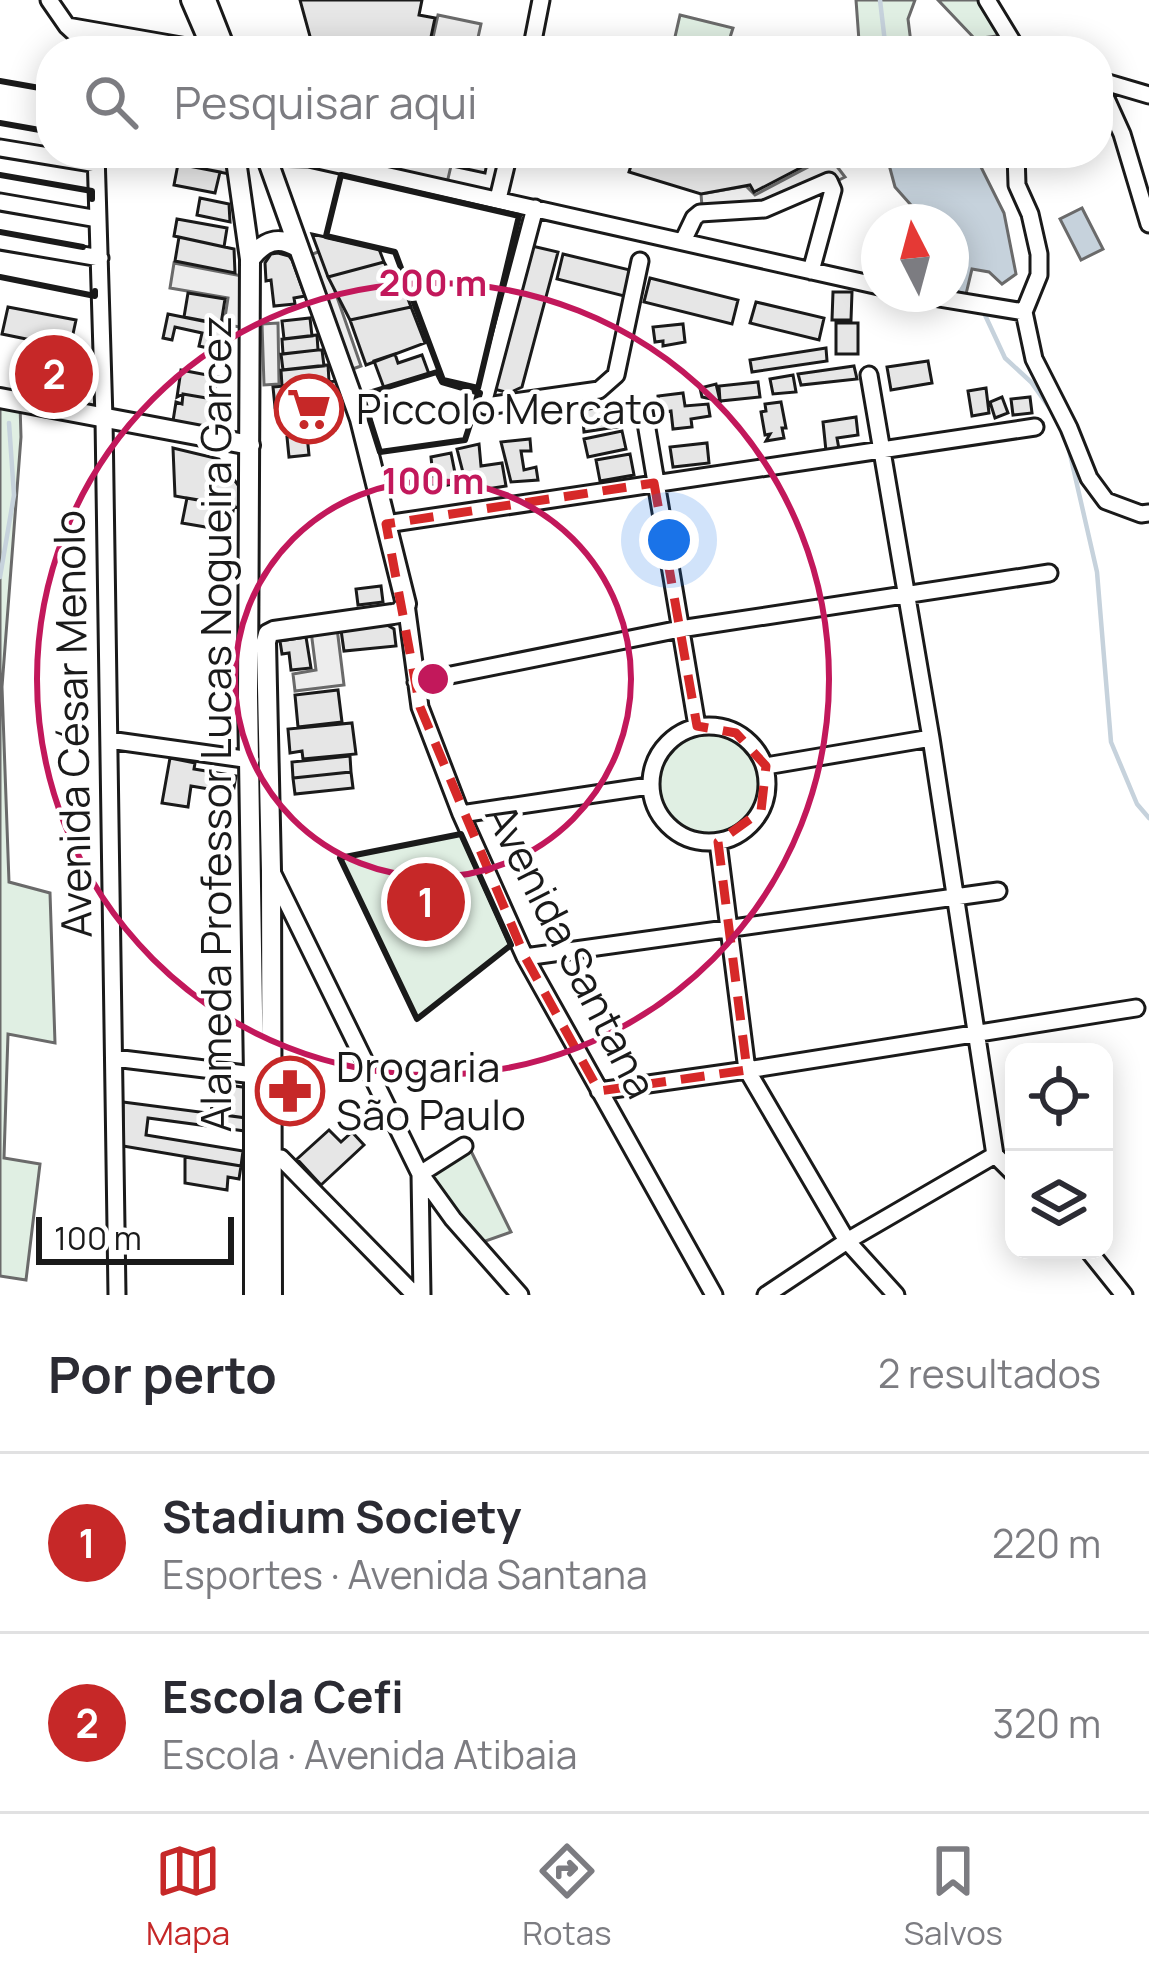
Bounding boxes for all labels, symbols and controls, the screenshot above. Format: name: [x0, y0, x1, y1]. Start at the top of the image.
search box: [36, 36, 1113, 168]
icon: search: [78, 69, 144, 135]
text: Pesquisar aqui: [174, 71, 478, 133]
north arrow: [861, 204, 969, 312]
text: 200 m: [379, 258, 487, 307]
street label: Alameda Professor Lucas Nogueira Garcez: [186, 316, 244, 1132]
pin: 2: [15, 329, 93, 419]
supermarket icon: Piccolo Mercato: [274, 374, 344, 444]
place label: Piccolo Mercato: [356, 379, 666, 437]
text: 100 m: [382, 456, 484, 505]
street label: Avenida César Menolo: [39, 510, 105, 938]
your location: [639, 510, 699, 570]
centre of rings: [412, 658, 454, 700]
street label: Avenida Santana: [473, 793, 671, 1108]
pin: 1: [387, 857, 465, 947]
place label: Drogaria São Paulo: [336, 1037, 526, 1143]
map controls: [1005, 1043, 1113, 1259]
button: locate: [1005, 1043, 1113, 1151]
pharmacy icon: Drogaria São Paulo: [255, 1056, 325, 1126]
button: layers: [1005, 1151, 1113, 1259]
scale bar: [36, 1211, 234, 1264]
text: 100 m: [54, 1215, 142, 1260]
text: Por perto: [48, 1339, 277, 1408]
text: 2 resultados: [878, 1346, 1101, 1400]
text: Stadium Society: [162, 1485, 521, 1547]
text: 1: [78, 1516, 96, 1570]
text: 220 m: [992, 1516, 1101, 1570]
text: Esportes · Avenida Santana: [162, 1547, 648, 1601]
text: Escola Cefi: [162, 1665, 404, 1727]
text: 2: [75, 1696, 99, 1750]
text: 320 m: [993, 1696, 1101, 1750]
text: Escola · Avenida Atibaia: [162, 1727, 577, 1781]
tab: Mapa: [146, 1838, 230, 1955]
tab: Rotas: [522, 1838, 611, 1955]
tab: Salvos: [904, 1838, 1003, 1955]

